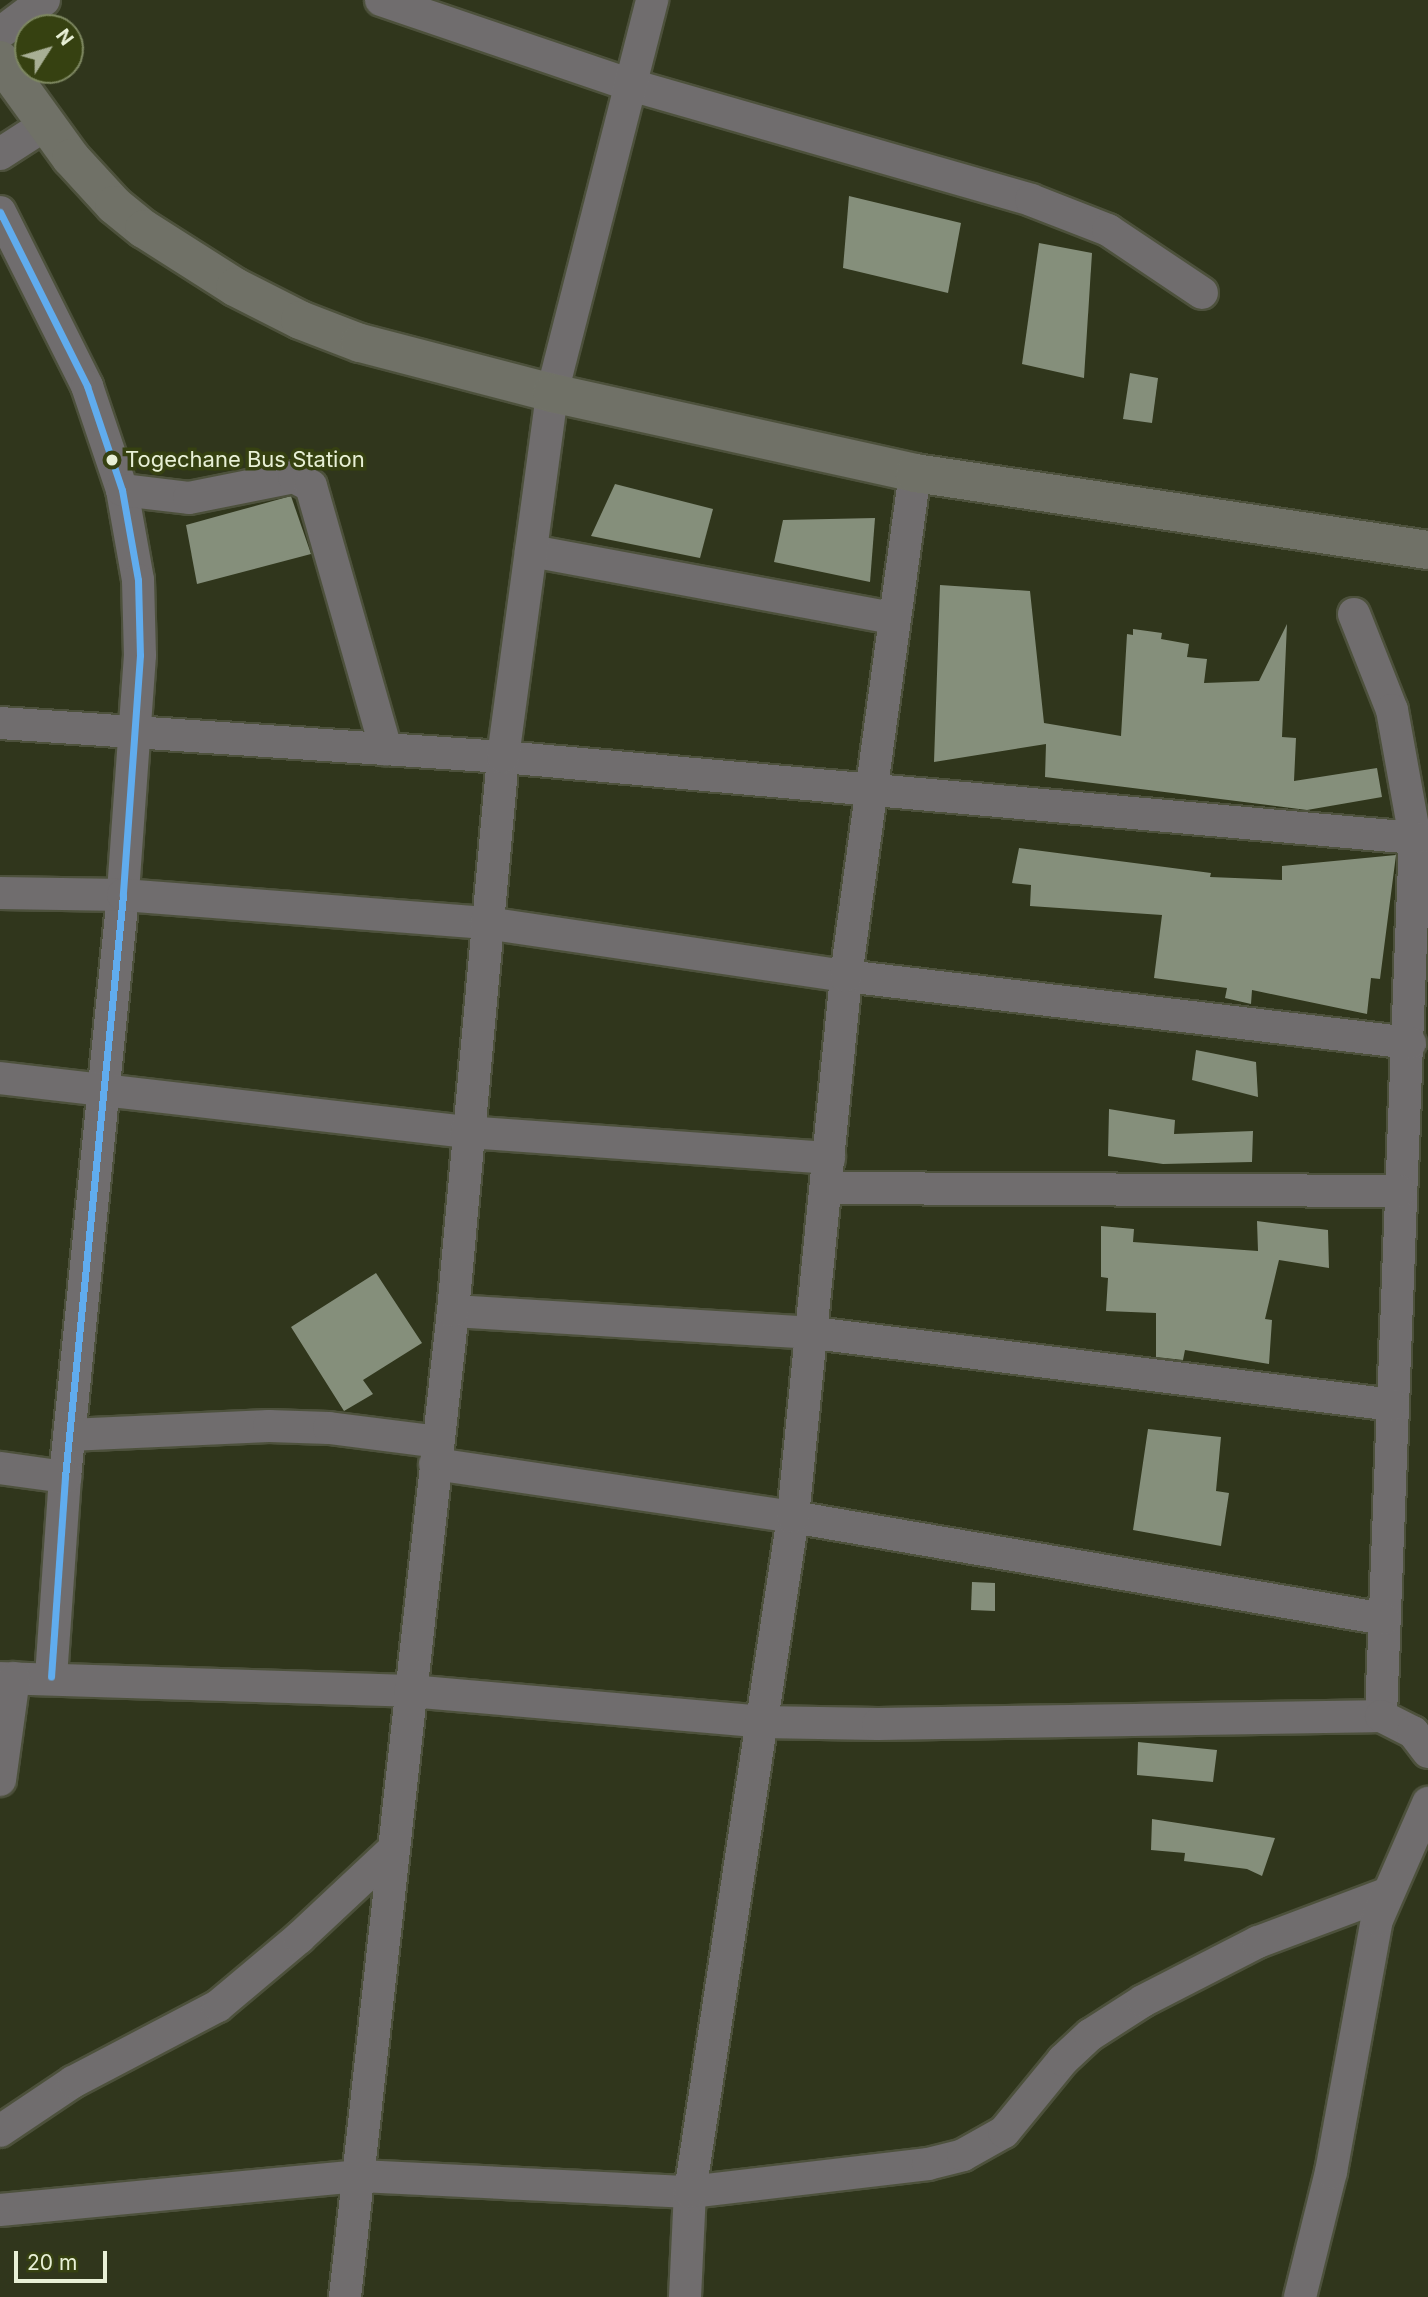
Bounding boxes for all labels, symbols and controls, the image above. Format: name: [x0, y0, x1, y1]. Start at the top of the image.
north arrow: [14, 14, 84, 84]
text: N: [51, 25, 78, 50]
place label: Togechane Bus Station: [125, 447, 365, 473]
marker: Togechane Bus Station: [105, 453, 119, 467]
scale bar: [18, 2238, 110, 2282]
text: 20 m: [27, 2250, 77, 2275]

